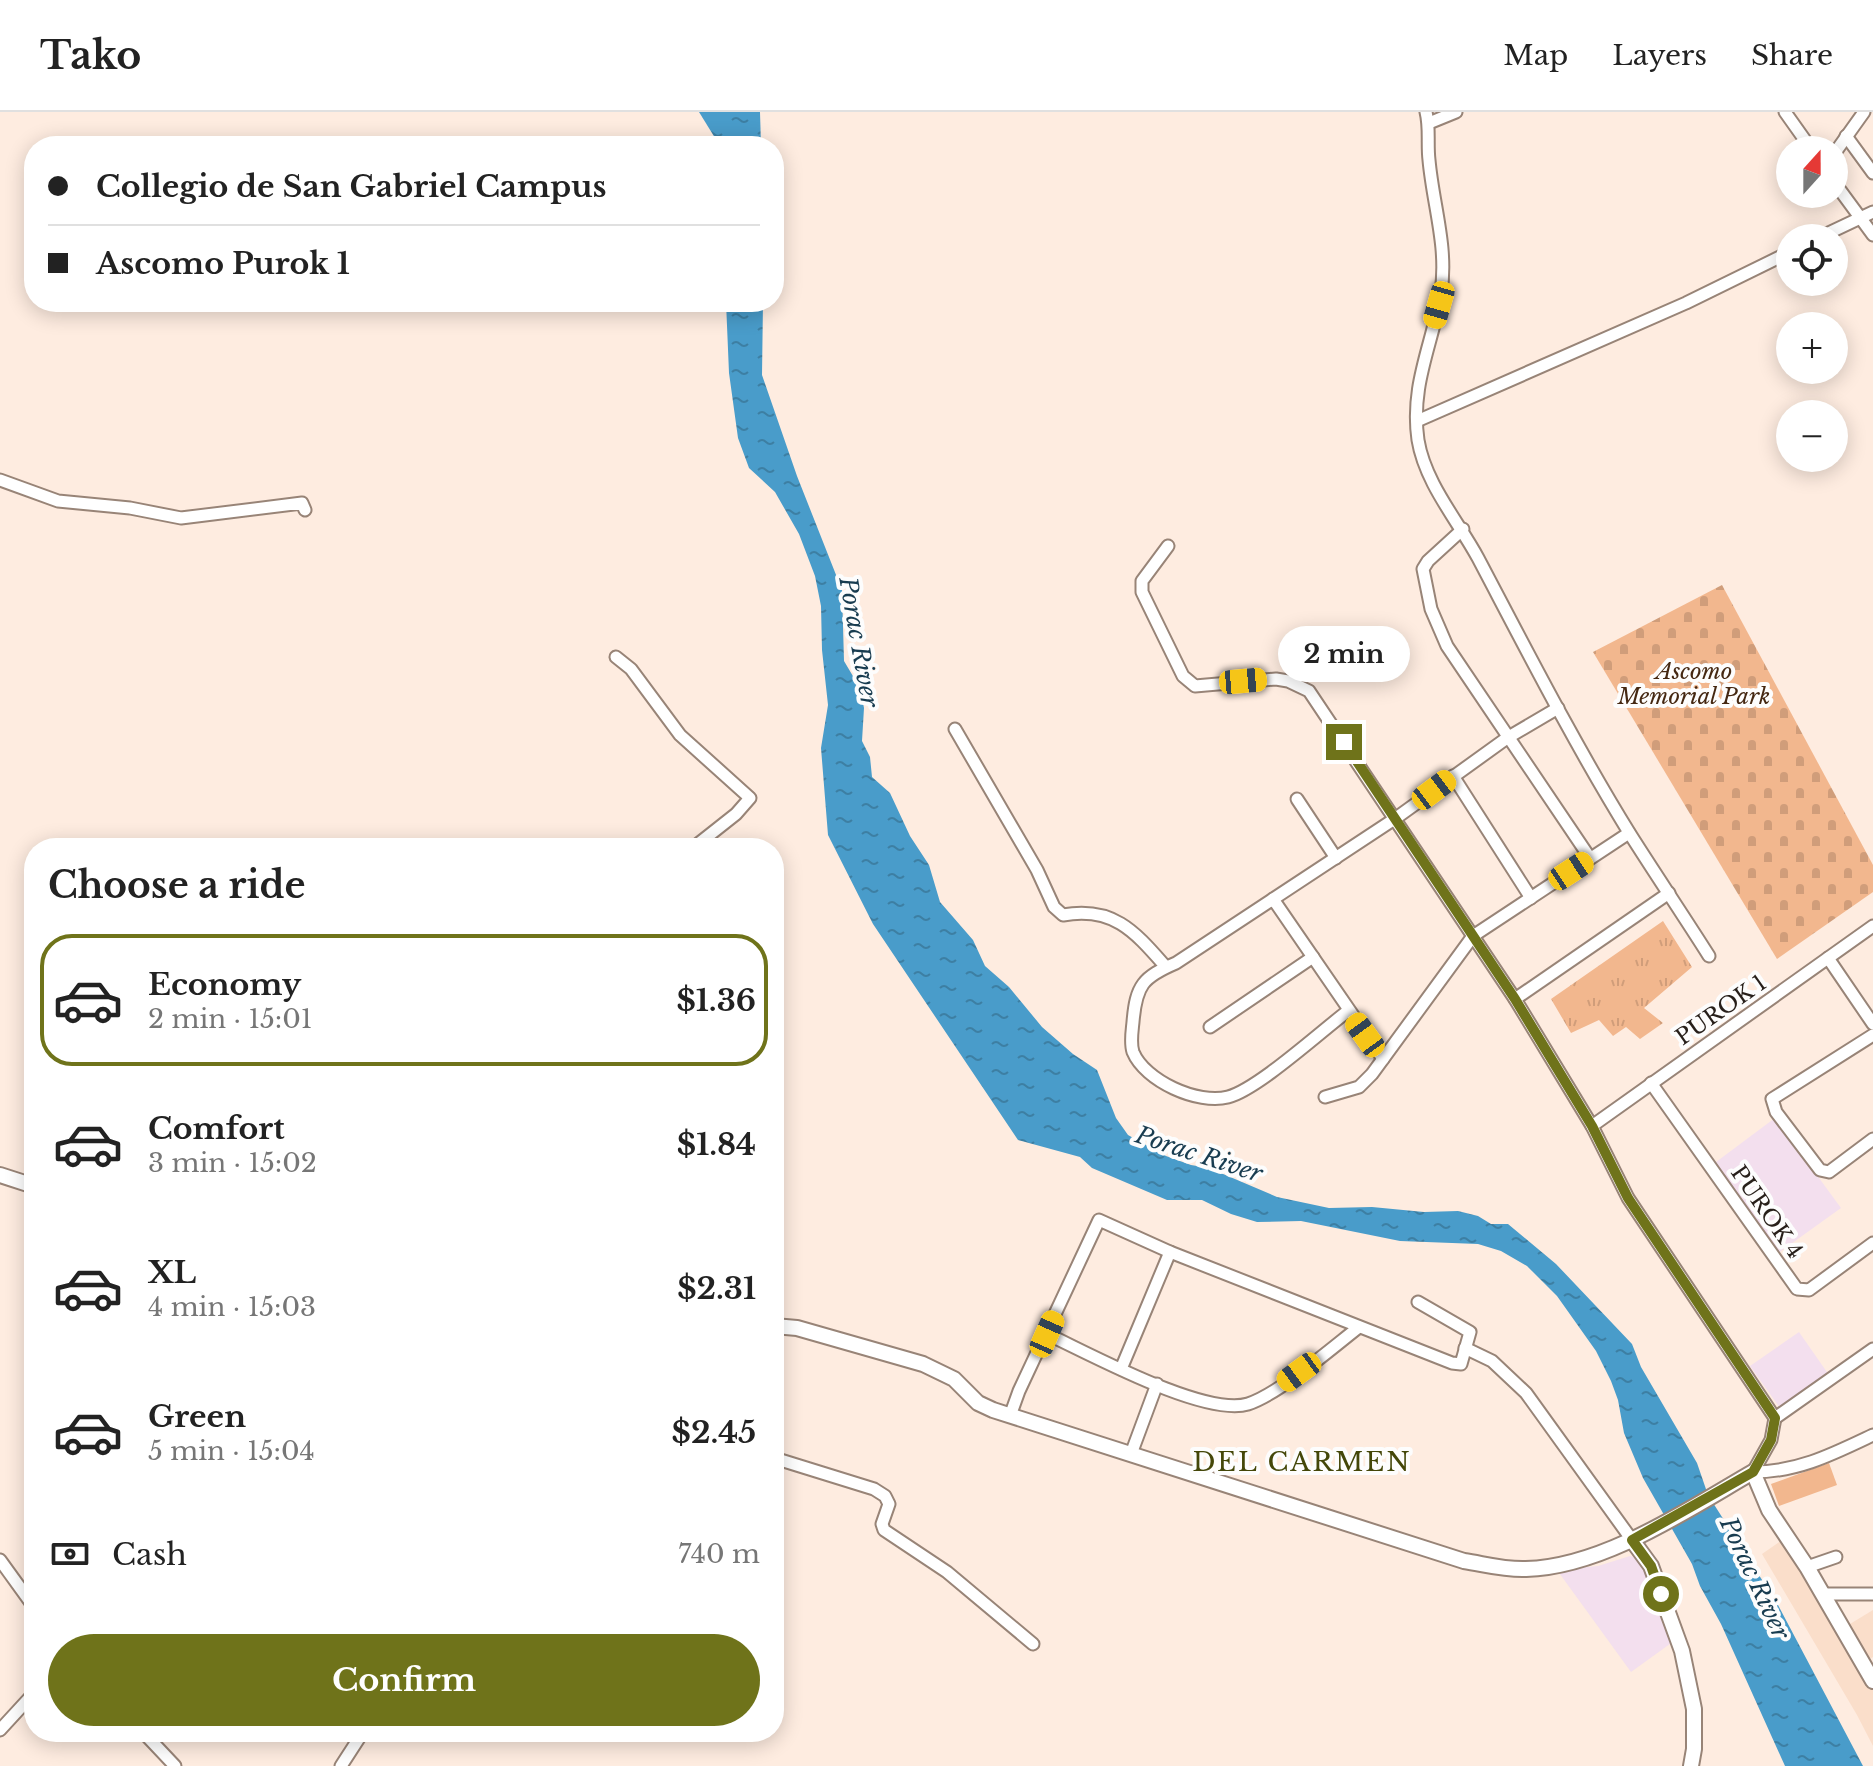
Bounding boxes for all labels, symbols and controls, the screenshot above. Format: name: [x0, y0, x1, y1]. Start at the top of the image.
text: Tako: [40, 32, 141, 79]
text: Map: [1503, 38, 1568, 73]
text: Layers: [1612, 38, 1707, 73]
text: Share: [1751, 38, 1833, 73]
north arrow: [1776, 136, 1848, 208]
map controls: [1776, 136, 1848, 472]
text: Collegio de San Gabriel Campus: [96, 168, 606, 205]
button: locate: [1776, 224, 1848, 296]
text: Ascomo Purok 1: [96, 245, 350, 282]
car: [1421, 279, 1457, 331]
button: +: [1776, 312, 1848, 384]
button: −: [1776, 400, 1848, 472]
water label: Porac River: [833, 574, 885, 710]
callout: 2 min: [1278, 626, 1410, 682]
text: 2 min: [1304, 638, 1384, 670]
park label: Ascomo Memorial Park: [1617, 658, 1770, 710]
car: [1218, 667, 1268, 695]
route end: [1326, 724, 1362, 760]
car: [1408, 766, 1460, 814]
car: [1544, 848, 1598, 894]
text: Choose a ride: [48, 863, 305, 908]
icon: car: [52, 964, 124, 1036]
text: Economy: [148, 966, 301, 1003]
street label: PUROK 1: [1671, 969, 1771, 1051]
text: $1.36: [676, 982, 756, 1019]
text: 2 min · 15:01: [148, 1003, 312, 1035]
car: [1341, 1009, 1389, 1061]
icon: car: [52, 1108, 124, 1180]
text: Comfort: [148, 1110, 285, 1147]
water label: Porac River: [1131, 1120, 1267, 1188]
text: $1.84: [677, 1126, 756, 1163]
text: 3 min · 15:02: [148, 1147, 317, 1179]
street label: PUROK 4: [1725, 1160, 1809, 1264]
icon: car: [52, 1252, 124, 1324]
text: XL: [148, 1254, 196, 1291]
text: $2.31: [677, 1270, 756, 1307]
text: 4 min · 15:03: [148, 1291, 316, 1323]
car: [1026, 1307, 1068, 1361]
car: [1273, 1348, 1325, 1396]
icon: car: [52, 1396, 124, 1468]
text: Green: [148, 1398, 246, 1435]
text: $2.45: [672, 1414, 756, 1451]
text: 5 min · 15:04: [148, 1435, 315, 1467]
district label: DEL CARMEN: [1192, 1446, 1412, 1478]
water label: Porac River: [1714, 1511, 1796, 1645]
icon: cash: [48, 1532, 92, 1576]
text: Cash: [112, 1536, 187, 1573]
text: 740 m: [678, 1538, 760, 1570]
route start: [1643, 1576, 1679, 1612]
button: Confirm: [48, 1634, 760, 1726]

